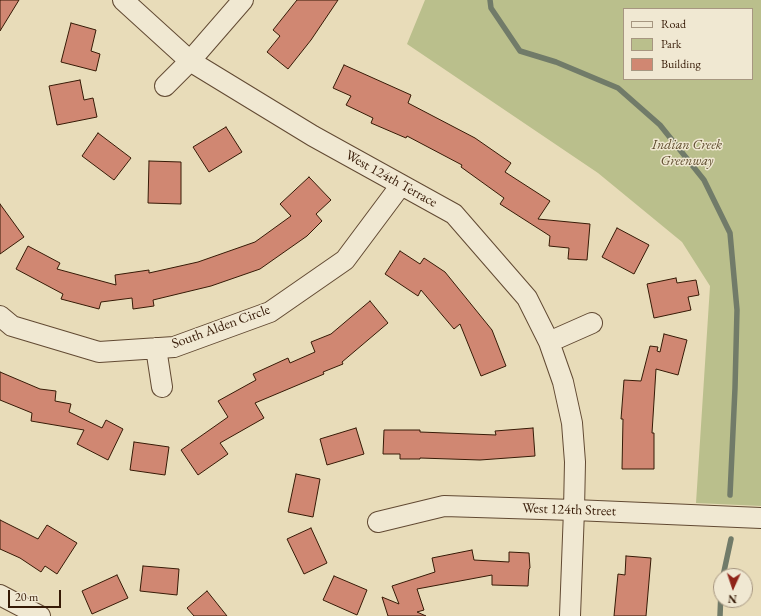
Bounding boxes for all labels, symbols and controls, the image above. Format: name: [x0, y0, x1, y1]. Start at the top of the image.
legend: [623, 8, 753, 80]
text: Road: [661, 16, 686, 32]
text: Park: [661, 36, 681, 52]
text: Building: [661, 56, 701, 72]
park label: Indian Creek Greenway: [652, 137, 722, 170]
street label: West 124th Terrace: [342, 147, 440, 211]
street label: South Alden Circle: [169, 301, 273, 353]
street label: West 124th Street: [522, 500, 616, 520]
north arrow: [713, 568, 753, 608]
scale bar: [10, 582, 63, 608]
text: 20 m: [15, 589, 38, 605]
text: N: [728, 592, 737, 606]

